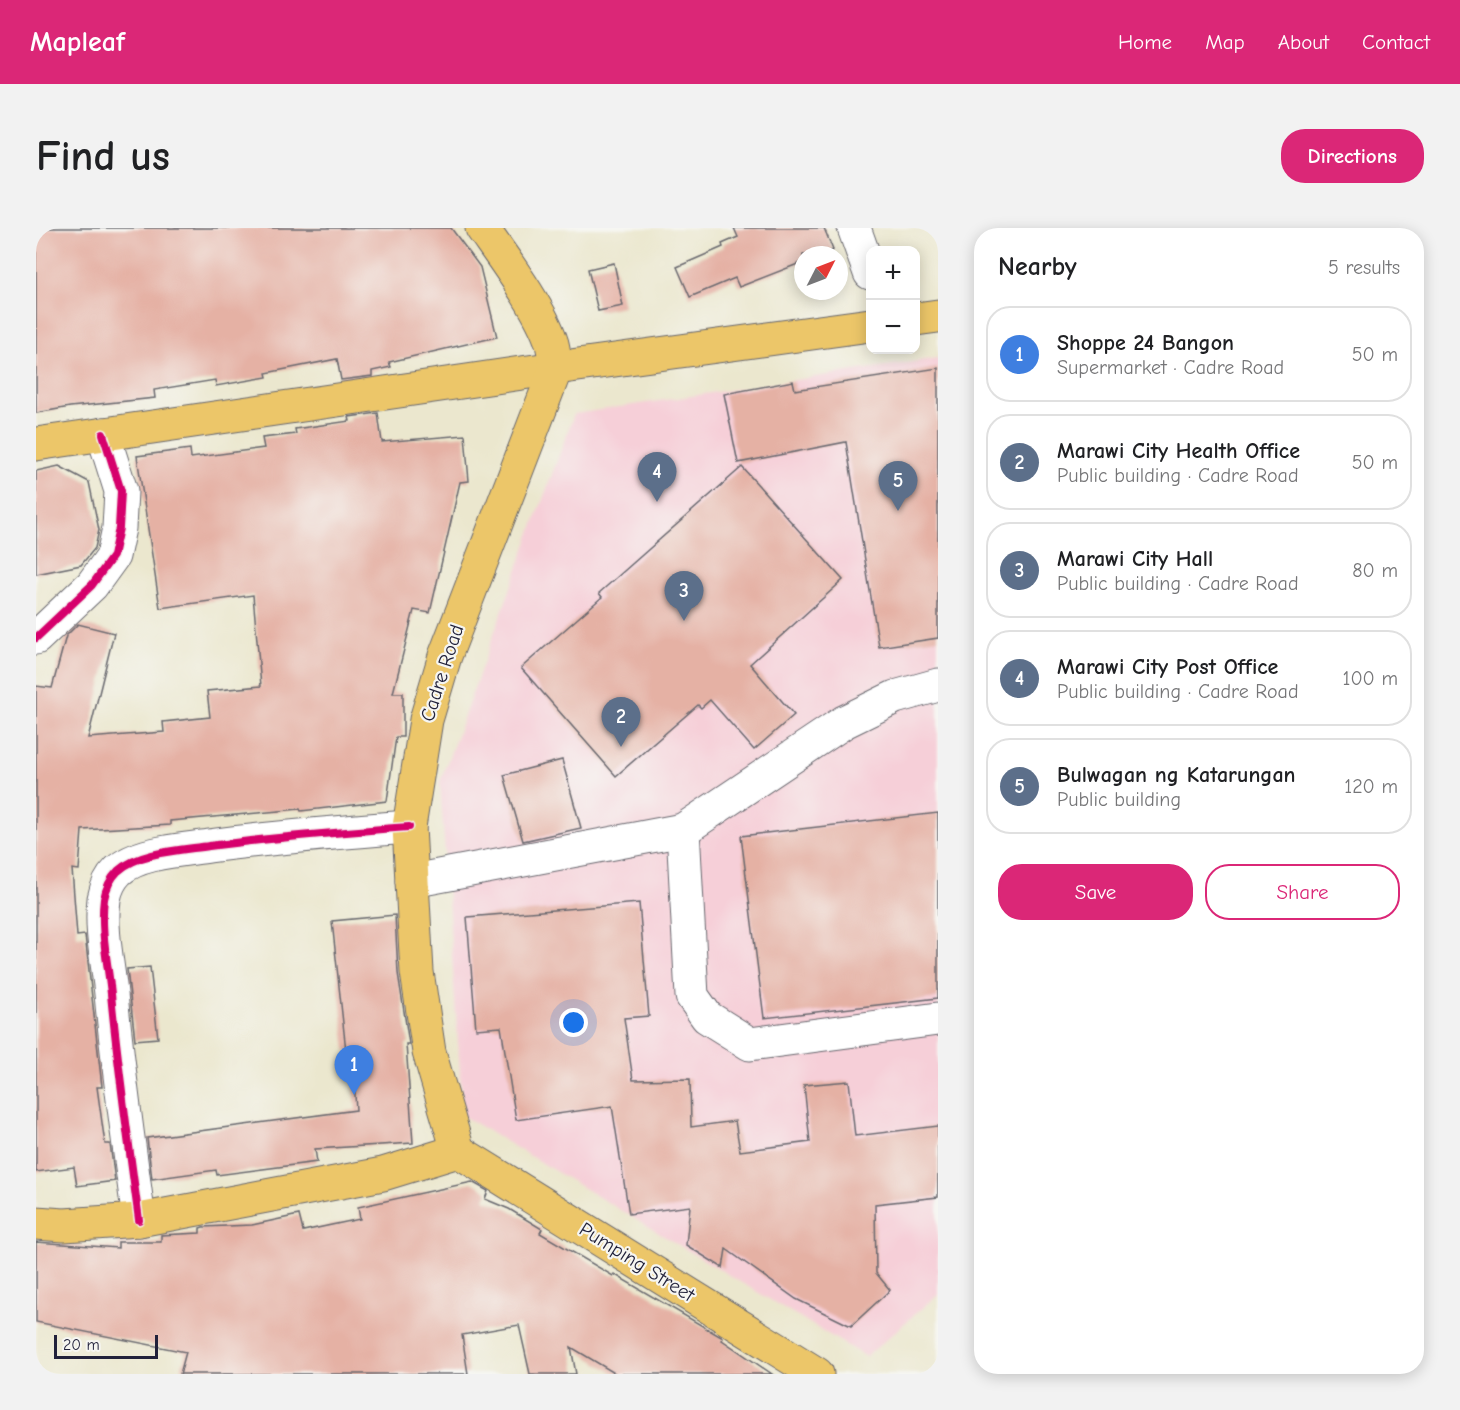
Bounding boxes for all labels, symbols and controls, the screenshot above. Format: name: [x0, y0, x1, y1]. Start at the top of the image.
text: Mapleaf: [30, 26, 125, 58]
text: Home: [1118, 30, 1172, 54]
text: Map: [1205, 30, 1245, 54]
text: About: [1278, 30, 1329, 54]
text: Contact: [1362, 30, 1430, 54]
button: Directions: [1281, 129, 1424, 183]
text: Find us: [36, 132, 170, 181]
north arrow: [794, 246, 848, 300]
map controls: [866, 246, 920, 354]
button: +: [866, 246, 920, 300]
text: Nearby: [998, 252, 1077, 282]
text: 5 results: [1328, 256, 1400, 279]
button: −: [866, 300, 920, 354]
text: Shoppe 24 Bangon: [1057, 330, 1234, 356]
text: 1: [1016, 343, 1023, 366]
text: 50 m: [1352, 343, 1398, 366]
text: Supermarket · Cadre Road: [1057, 356, 1284, 379]
text: Marawi City Health Office: [1057, 438, 1300, 464]
text: 2: [1015, 451, 1024, 474]
text: 50 m: [1352, 451, 1398, 474]
pin: 4: [638, 452, 676, 502]
pin: 5: [878, 462, 918, 511]
text: Public building · Cadre Road: [1057, 464, 1299, 487]
text: Marawi City Hall: [1057, 546, 1213, 572]
text: 3: [1015, 559, 1024, 582]
text: 80 m: [1352, 559, 1398, 582]
pin: 3: [664, 572, 704, 621]
text: Public building · Cadre Road: [1057, 572, 1299, 595]
street label: Cadre Road: [416, 622, 468, 724]
text: Marawi City Post Office: [1057, 654, 1278, 680]
text: 4: [1015, 667, 1024, 690]
text: 100 m: [1343, 667, 1398, 690]
text: Public building · Cadre Road: [1057, 680, 1299, 703]
pin: 2: [602, 698, 640, 747]
text: Bulwagan ng Katarungan: [1057, 762, 1296, 788]
text: 5: [1014, 775, 1025, 798]
text: 120 m: [1344, 775, 1398, 798]
text: Public building: [1057, 788, 1181, 811]
button: Save: [998, 864, 1193, 920]
button: Share: [1205, 864, 1400, 920]
your location: [559, 1008, 588, 1037]
pin: 1: [334, 1046, 374, 1095]
street label: Pumping Street: [575, 1217, 700, 1307]
scale bar: [54, 1332, 158, 1360]
text: 20 m: [63, 1336, 100, 1354]

